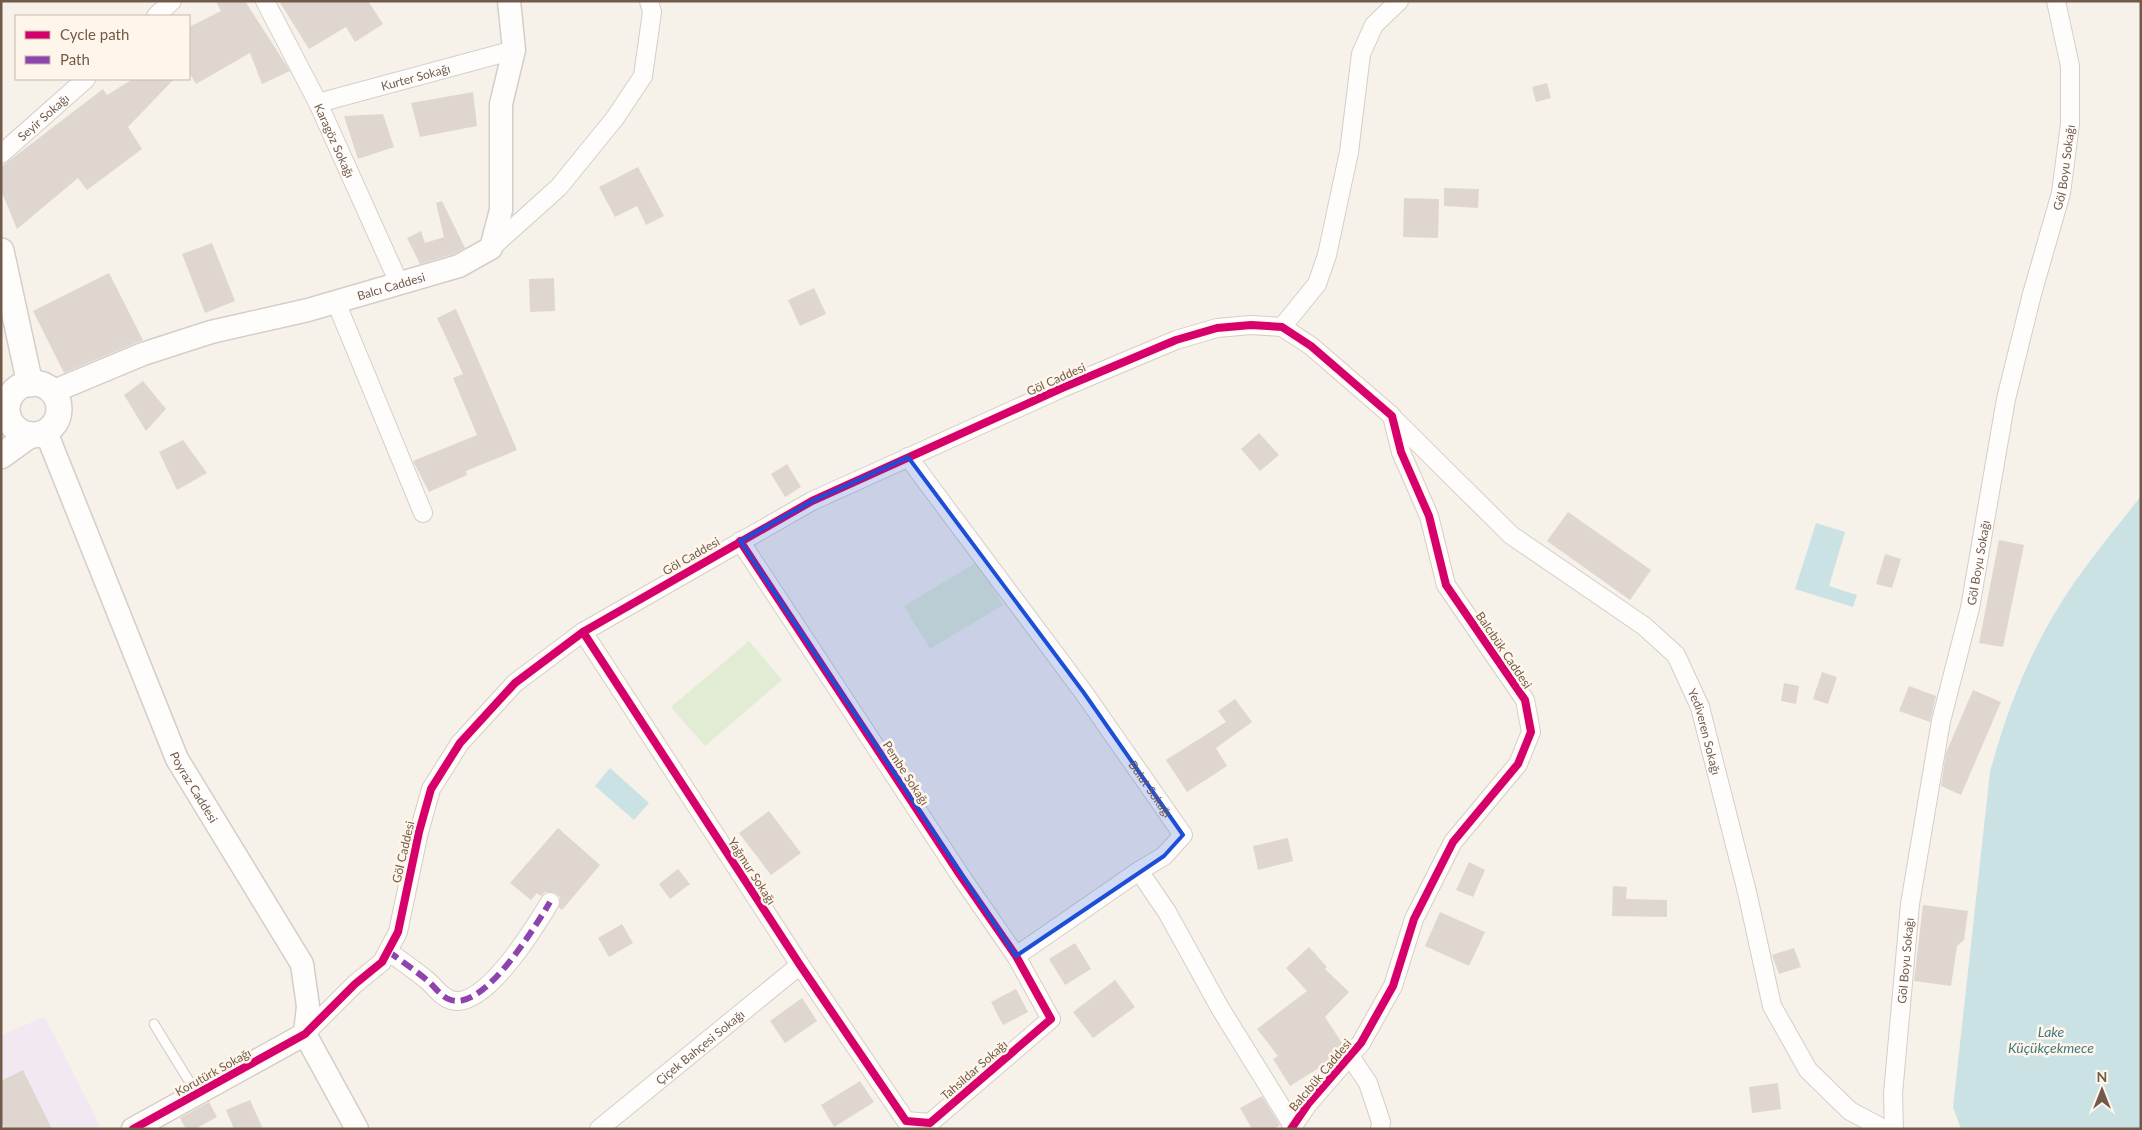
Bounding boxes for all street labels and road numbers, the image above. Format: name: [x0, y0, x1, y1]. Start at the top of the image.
street label: Kurter Sokağı: [379, 60, 452, 93]
street label: Seyir Sokağı: [14, 90, 72, 144]
street label: Karagöz Sokağı: [312, 101, 358, 180]
street label: Göl Boyu Sokağı: [2049, 124, 2077, 212]
street label: Balcı Caddesi: [355, 269, 427, 303]
street label: Göl Caddesi: [1024, 359, 1088, 399]
street label: Göl Boyu Sokağı: [1963, 519, 1993, 606]
street label: Göl Caddesi: [660, 534, 722, 578]
street label: Balcıbük Caddesi: [1473, 609, 1535, 691]
street label: Yediveren Sokağı: [1685, 686, 1724, 776]
street label: Pembe Sokağı: [880, 738, 932, 808]
street label: Poyraz Caddesi: [167, 749, 221, 825]
street label: Bulut Sokağı: [1126, 757, 1176, 820]
street label: Göl Caddesi: [389, 819, 417, 885]
street label: Yağmur Sokağı: [725, 835, 779, 907]
street label: Göl Boyu Sokağı: [1894, 917, 1916, 1004]
street label: Çiçek Bahçesi Sokağı: [652, 1006, 747, 1087]
street label: Balcıbük Caddesi: [1285, 1036, 1355, 1114]
street label: Tahsildar Sokağı: [938, 1037, 1010, 1103]
street label: Korutürk Sokağı: [172, 1045, 254, 1099]

